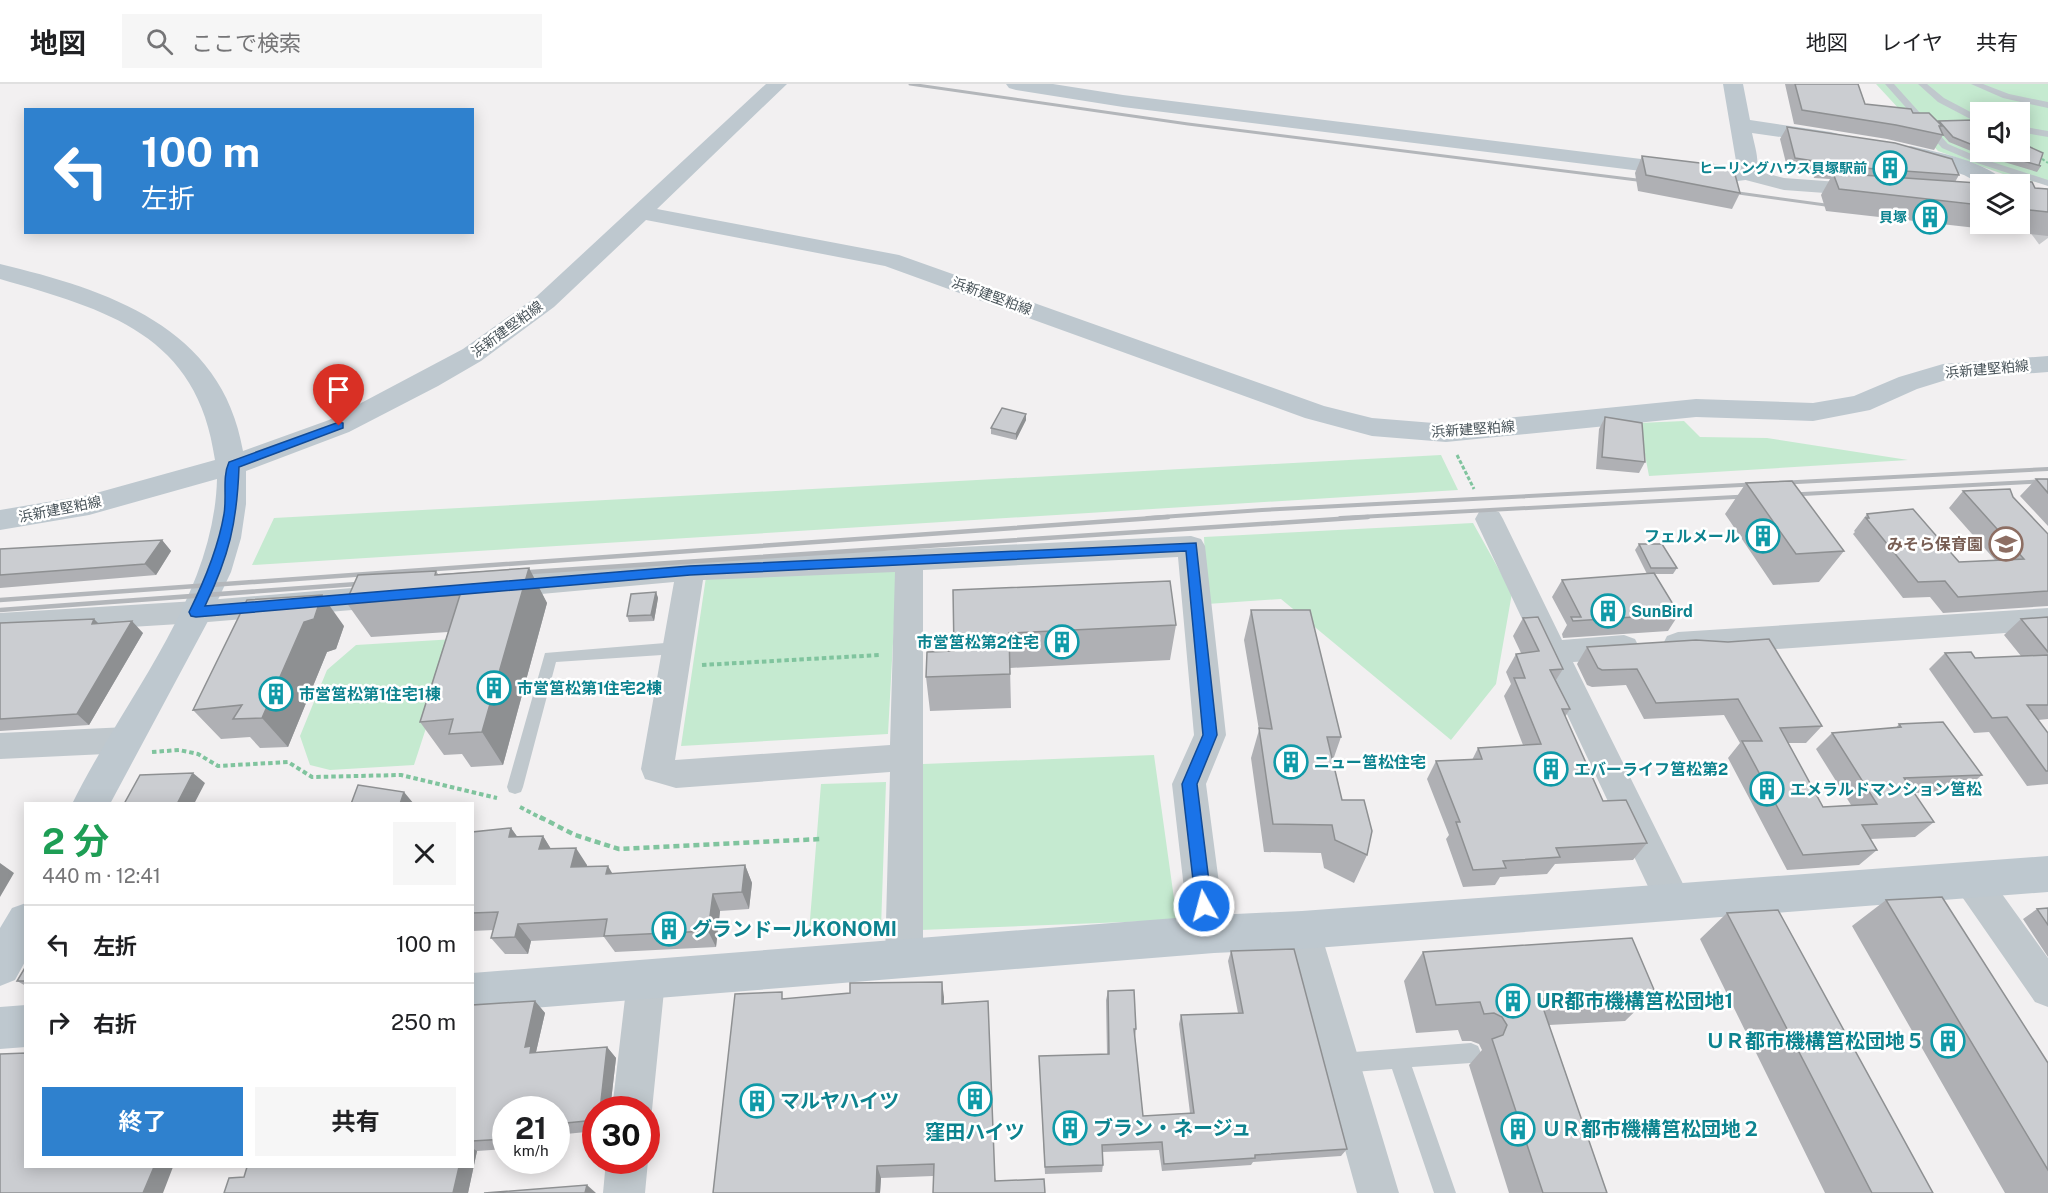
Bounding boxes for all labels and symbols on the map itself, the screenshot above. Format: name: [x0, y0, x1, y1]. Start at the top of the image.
building icon: ヒーリングハウス貝塚駅前: [1872, 150, 1908, 186]
place label: ヒーリングハウス貝塚駅前: [1699, 160, 1867, 176]
building icon: 貝塚: [1912, 199, 1948, 235]
place label: 貝塚: [1879, 209, 1907, 225]
street label: 浜新建堅粕線: [950, 274, 1034, 318]
street label: 浜新建堅粕線: [468, 298, 546, 360]
street label: 浜新建堅粕線: [1944, 357, 2030, 381]
pin: [313, 364, 364, 426]
street label: 浜新建堅粕線: [1431, 418, 1515, 440]
street label: 浜新建堅粕線: [17, 493, 103, 525]
building icon: フェルメール: [1745, 518, 1781, 554]
school or university icon: みそら保育園: [1988, 526, 2024, 562]
place label: フェルメール: [1644, 527, 1740, 546]
place label: みそら保育園: [1887, 535, 1983, 554]
building icon: SunBird: [1590, 593, 1626, 629]
place label: SunBird: [1631, 602, 1693, 621]
building icon: 市営筥松第2住宅: [1044, 624, 1080, 660]
place label: 市営筥松第2住宅: [917, 633, 1039, 652]
building icon: 市営筥松第1住宅2棟: [476, 670, 512, 706]
building icon: 市営筥松第1住宅1棟: [258, 676, 294, 712]
place label: 市営筥松第1住宅2棟: [517, 679, 662, 698]
place label: 市営筥松第1住宅1棟: [299, 685, 441, 704]
building icon: ニュー筥松住宅: [1273, 744, 1309, 780]
building icon: エバーライフ筥松第2: [1533, 751, 1569, 787]
place label: ニュー筥松住宅: [1314, 753, 1426, 772]
place label: エバーライフ筥松第2: [1574, 760, 1728, 779]
building icon: エメラルドマンション筥松: [1749, 771, 1785, 807]
place label: エメラルドマンション筥松: [1790, 780, 1982, 799]
position arrow: [1172, 874, 1236, 938]
building icon: グランドールKONOMI: [651, 911, 687, 947]
place label: グランドールKONOMI: [692, 917, 897, 941]
building icon: UR都市機構筥松団地1: [1495, 983, 1531, 1019]
place label: UR都市機構筥松団地1: [1536, 989, 1733, 1013]
building icon: ＵＲ都市機構筥松団地５: [1930, 1023, 1966, 1059]
place label: ＵＲ都市機構筥松団地５: [1705, 1029, 1925, 1053]
building icon: 窪田ハイツ: [957, 1081, 993, 1117]
building icon: マルヤハイツ: [739, 1083, 775, 1119]
place label: マルヤハイツ: [780, 1089, 899, 1113]
speed limit sign: 30: [582, 1096, 660, 1174]
building icon: ブラン・ネージュ: [1052, 1110, 1088, 1146]
building icon: ＵＲ都市機構筥松団地２: [1500, 1111, 1536, 1147]
place label: ブラン・ネージュ: [1093, 1116, 1251, 1140]
place label: ＵＲ都市機構筥松団地２: [1541, 1117, 1761, 1141]
place label: 窪田ハイツ: [925, 1120, 1025, 1144]

